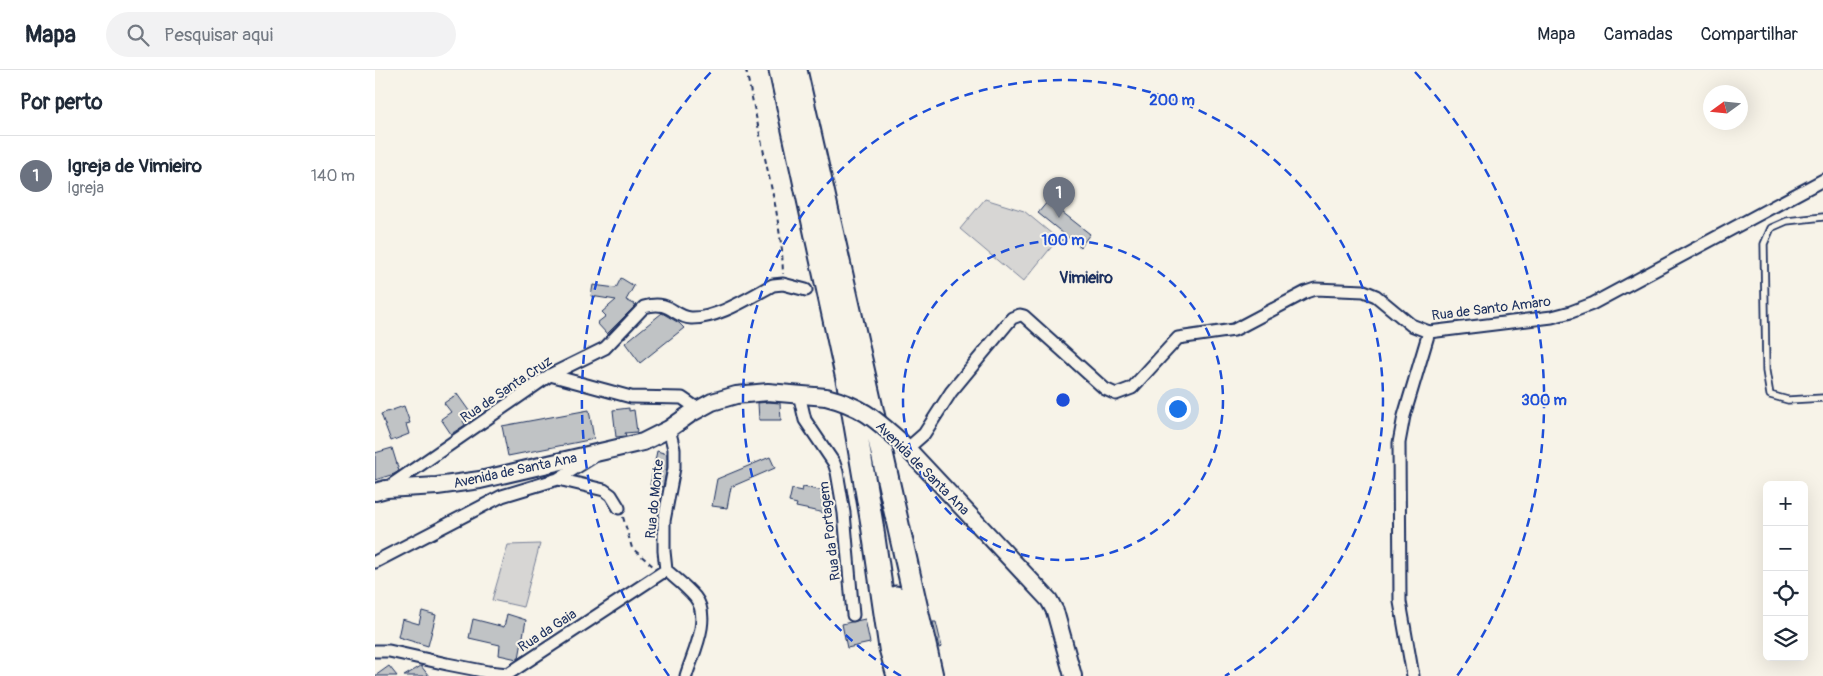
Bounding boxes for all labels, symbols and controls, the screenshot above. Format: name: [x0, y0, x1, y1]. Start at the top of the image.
search box: [106, 12, 456, 57]
text: Mapa: [25, 20, 76, 49]
icon: search: [124, 21, 152, 49]
text: Pesquisar aqui: [164, 23, 273, 47]
text: Mapa: [1537, 23, 1575, 46]
text: Camadas: [1603, 23, 1673, 46]
text: Compartilhar: [1701, 23, 1798, 46]
north arrow: [1703, 85, 1748, 130]
text: Por perto: [20, 89, 102, 116]
text: 200 m: [1149, 91, 1195, 110]
text: Igreja de Vimieiro: [67, 154, 202, 178]
text: 1: [33, 166, 39, 186]
text: 140 m: [311, 166, 355, 186]
pin: 1: [1043, 177, 1075, 218]
text: Igreja: [67, 178, 104, 198]
text: 100 m: [1042, 231, 1084, 250]
district label: Vimieiro: [1059, 268, 1113, 288]
street label: Rua de Santo Amaro: [1431, 293, 1552, 324]
street label: Rua de Santa Cruz: [457, 352, 555, 426]
centre of rings: [1054, 391, 1072, 409]
text: 300 m: [1521, 391, 1567, 410]
your location: [1165, 396, 1191, 422]
street label: Avenida de Santa Ana: [872, 418, 973, 519]
street label: Avenida de Santa Ana: [452, 449, 578, 492]
street label: Rua do Monte: [642, 458, 667, 540]
street label: Rua da Portagem: [815, 480, 844, 581]
map controls: [1763, 481, 1808, 661]
button: +: [1763, 481, 1808, 526]
button: −: [1763, 526, 1808, 571]
button: locate: [1763, 571, 1808, 616]
street label: Rua da Gaia: [515, 605, 580, 655]
button: layers: [1763, 616, 1808, 661]

